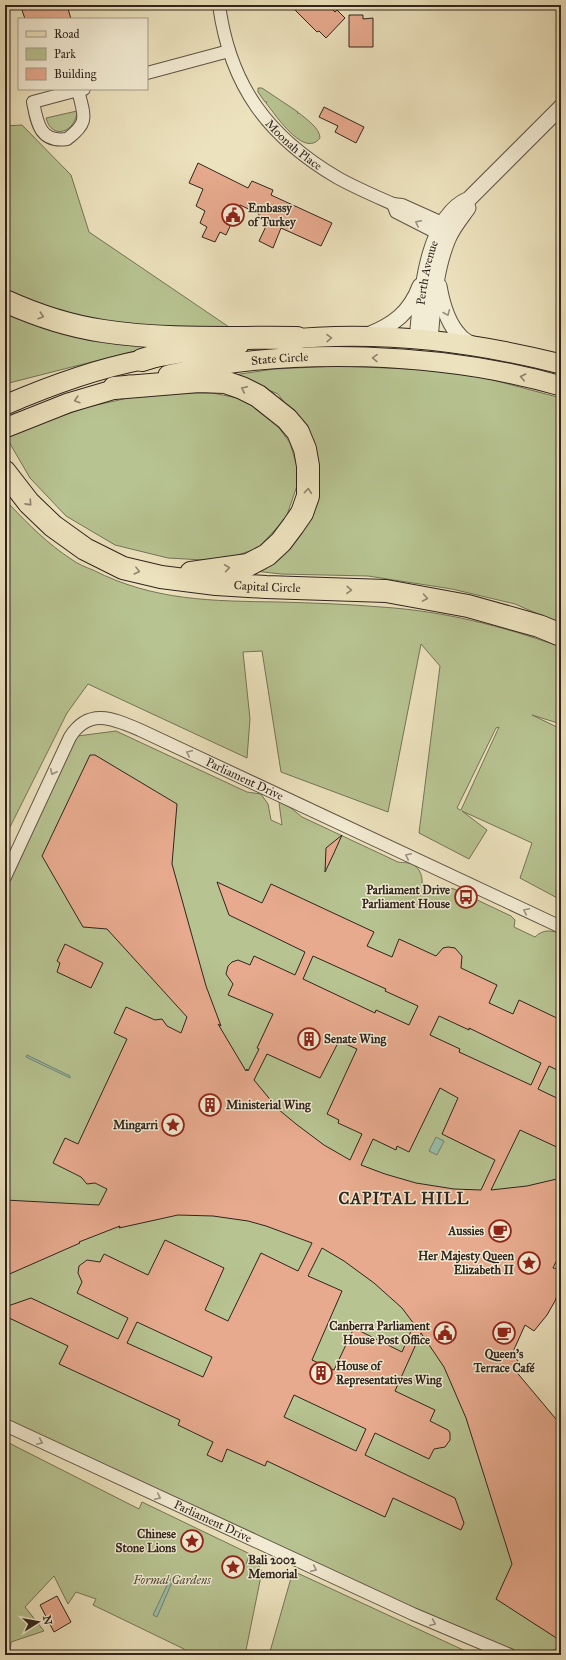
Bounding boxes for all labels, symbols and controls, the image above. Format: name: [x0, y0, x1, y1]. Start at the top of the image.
legend: [18, 18, 148, 90]
text: Road: [54, 27, 80, 41]
text: Park: [54, 47, 76, 61]
text: Building: [54, 67, 97, 82]
street label: Moonah Place: [262, 117, 325, 173]
place label: Embassy of Turkey: [248, 201, 297, 230]
public building icon: Embassy of Turkey: [220, 202, 246, 228]
one-way arrow: [415, 220, 423, 228]
street label: Perth Avenue: [413, 239, 441, 306]
one-way arrow: [442, 309, 450, 317]
one-way arrow: [38, 311, 45, 319]
one-way arrow: [326, 333, 332, 342]
street label: State Circle: [250, 350, 309, 368]
one-way arrow: [372, 354, 378, 362]
one-way arrow: [520, 374, 526, 382]
one-way arrow: [241, 386, 249, 394]
one-way arrow: [73, 395, 80, 404]
one-way arrow: [304, 488, 313, 494]
one-way arrow: [25, 498, 32, 505]
one-way arrow: [224, 564, 230, 573]
one-way arrow: [134, 567, 141, 575]
street label: Capital Circle: [233, 578, 301, 595]
one-way arrow: [346, 586, 352, 594]
one-way arrow: [421, 593, 428, 601]
one-way arrow: [186, 750, 193, 758]
street label: Parliament Drive: [204, 755, 286, 803]
one-way arrow: [50, 768, 58, 775]
one-way arrow: [405, 853, 412, 861]
place label: Parliament Drive Parliament House: [362, 883, 450, 911]
bus stop icon: Parliament Drive Parliament House: [453, 884, 479, 910]
one-way arrow: [522, 908, 530, 916]
building icon: Senate Wing: [296, 1026, 322, 1052]
place label: Senate Wing: [324, 1032, 386, 1047]
building icon: Ministerial Wing: [197, 1092, 223, 1118]
place label: Ministerial Wing: [226, 1098, 311, 1113]
place icon: Mingarri: [160, 1112, 186, 1138]
place label: Mingarri: [113, 1118, 159, 1133]
district label: CAPITAL HILL: [339, 1189, 469, 1208]
cafe icon: Aussies: [487, 1218, 513, 1244]
place label: Aussies: [447, 1224, 485, 1238]
place label: Her Majesty Queen Elizabeth II: [418, 1249, 515, 1277]
place icon: Her Majesty Queen Elizabeth II: [516, 1250, 542, 1276]
place label: Canberra Parliament House Post Office: [329, 1319, 431, 1347]
public building icon: Canberra Parliament House Post Office: [432, 1320, 458, 1346]
cafe icon: Queen’s Terrace Café: [491, 1320, 517, 1346]
place label: Queen’s Terrace Café: [472, 1347, 536, 1375]
place label: House of Representatives Wing: [336, 1359, 442, 1388]
building icon: House of Representatives Wing: [308, 1360, 334, 1386]
one-way arrow: [36, 1437, 44, 1445]
one-way arrow: [154, 1492, 161, 1500]
street label: Parliament Drive: [172, 1497, 254, 1545]
place label: Chinese Stone Lions: [116, 1527, 177, 1555]
place icon: Chinese Stone Lions: [179, 1528, 205, 1554]
place label: Bali 2002 Memorial: [248, 1553, 298, 1581]
place icon: Bali 2002 Memorial: [220, 1554, 246, 1580]
one-way arrow: [310, 1564, 318, 1572]
park label: Formal Gardens: [132, 1573, 211, 1587]
north arrow: [18, 1602, 58, 1642]
text: N: [40, 1614, 55, 1627]
one-way arrow: [429, 1618, 436, 1626]

